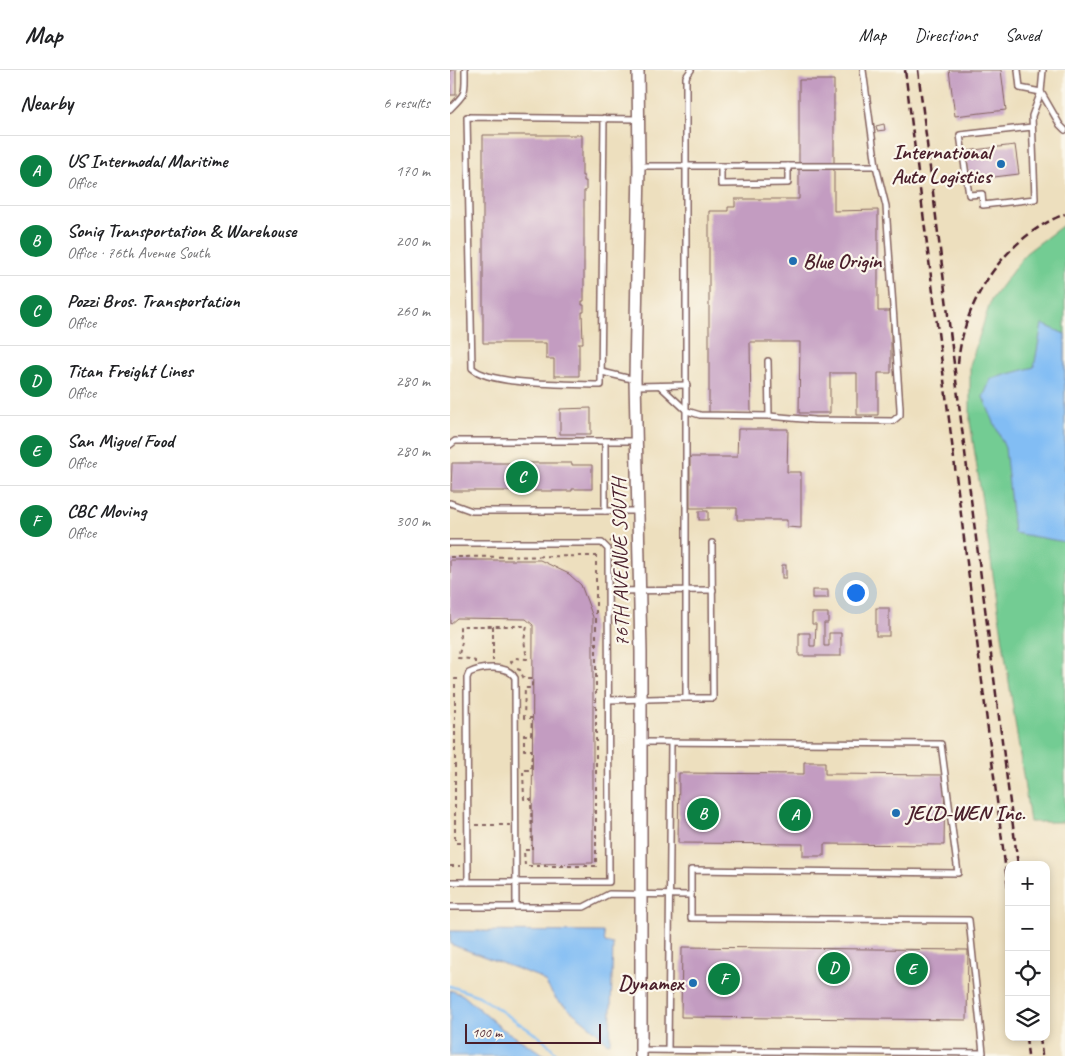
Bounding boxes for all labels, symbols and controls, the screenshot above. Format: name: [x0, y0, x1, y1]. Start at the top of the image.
text: Map: [25, 20, 62, 50]
text: Map: [859, 24, 886, 46]
text: Directions: [914, 24, 977, 46]
text: Saved: [1005, 24, 1040, 46]
text: Nearby: [20, 90, 73, 116]
text: 6 results: [383, 93, 430, 113]
place label: International Auto Logistics: [891, 139, 995, 189]
text: US Intermodal Maritime: [67, 149, 227, 173]
marker: International Auto Logistics: [995, 158, 1007, 170]
text: A: [32, 161, 40, 181]
text: 170 m: [396, 161, 430, 181]
text: Office: [67, 173, 96, 193]
text: Soniq Transportation & Warehouse: [67, 219, 296, 243]
text: B: [32, 231, 40, 251]
text: 200 m: [396, 231, 430, 251]
text: Office · 76th Avenue South: [67, 243, 210, 263]
place label: Blue Origin: [803, 248, 883, 274]
marker: Blue Origin: [787, 255, 799, 267]
text: Pozzi Bros. Transportation: [67, 289, 240, 313]
text: C: [32, 301, 40, 321]
text: 260 m: [396, 301, 430, 321]
text: Office: [67, 313, 96, 333]
text: Titan Freight Lines: [67, 359, 193, 383]
text: D: [31, 371, 41, 391]
text: 280 m: [396, 371, 430, 391]
text: Office: [67, 383, 96, 403]
text: San Miguel Food: [67, 429, 174, 453]
text: E: [32, 441, 40, 461]
text: 280 m: [396, 441, 430, 461]
text: Office: [67, 453, 96, 473]
pin: C: [506, 458, 538, 496]
street label: 76TH AVENUE SOUTH: [605, 475, 634, 647]
text: CBC Moving: [67, 499, 146, 523]
text: F: [32, 511, 40, 531]
text: 300 m: [396, 511, 430, 531]
text: Office: [67, 523, 96, 543]
your location: [843, 580, 869, 606]
pin: B: [687, 795, 719, 833]
pin: A: [779, 796, 811, 834]
place label: JELD-WEN Inc.: [904, 800, 1026, 826]
marker: JELD-WEN Inc.: [890, 807, 902, 819]
map controls: [1005, 861, 1050, 1041]
button: +: [1005, 861, 1050, 906]
button: −: [1005, 906, 1050, 951]
pin: D: [818, 949, 850, 987]
pin: E: [896, 950, 928, 988]
button: locate: [1005, 951, 1050, 996]
pin: F: [708, 960, 740, 998]
place label: Dynamex: [618, 970, 685, 996]
marker: Dynamex: [687, 977, 699, 989]
button: layers: [1005, 996, 1050, 1041]
scale bar: [465, 1021, 601, 1044]
text: 100 m: [472, 1024, 502, 1041]

